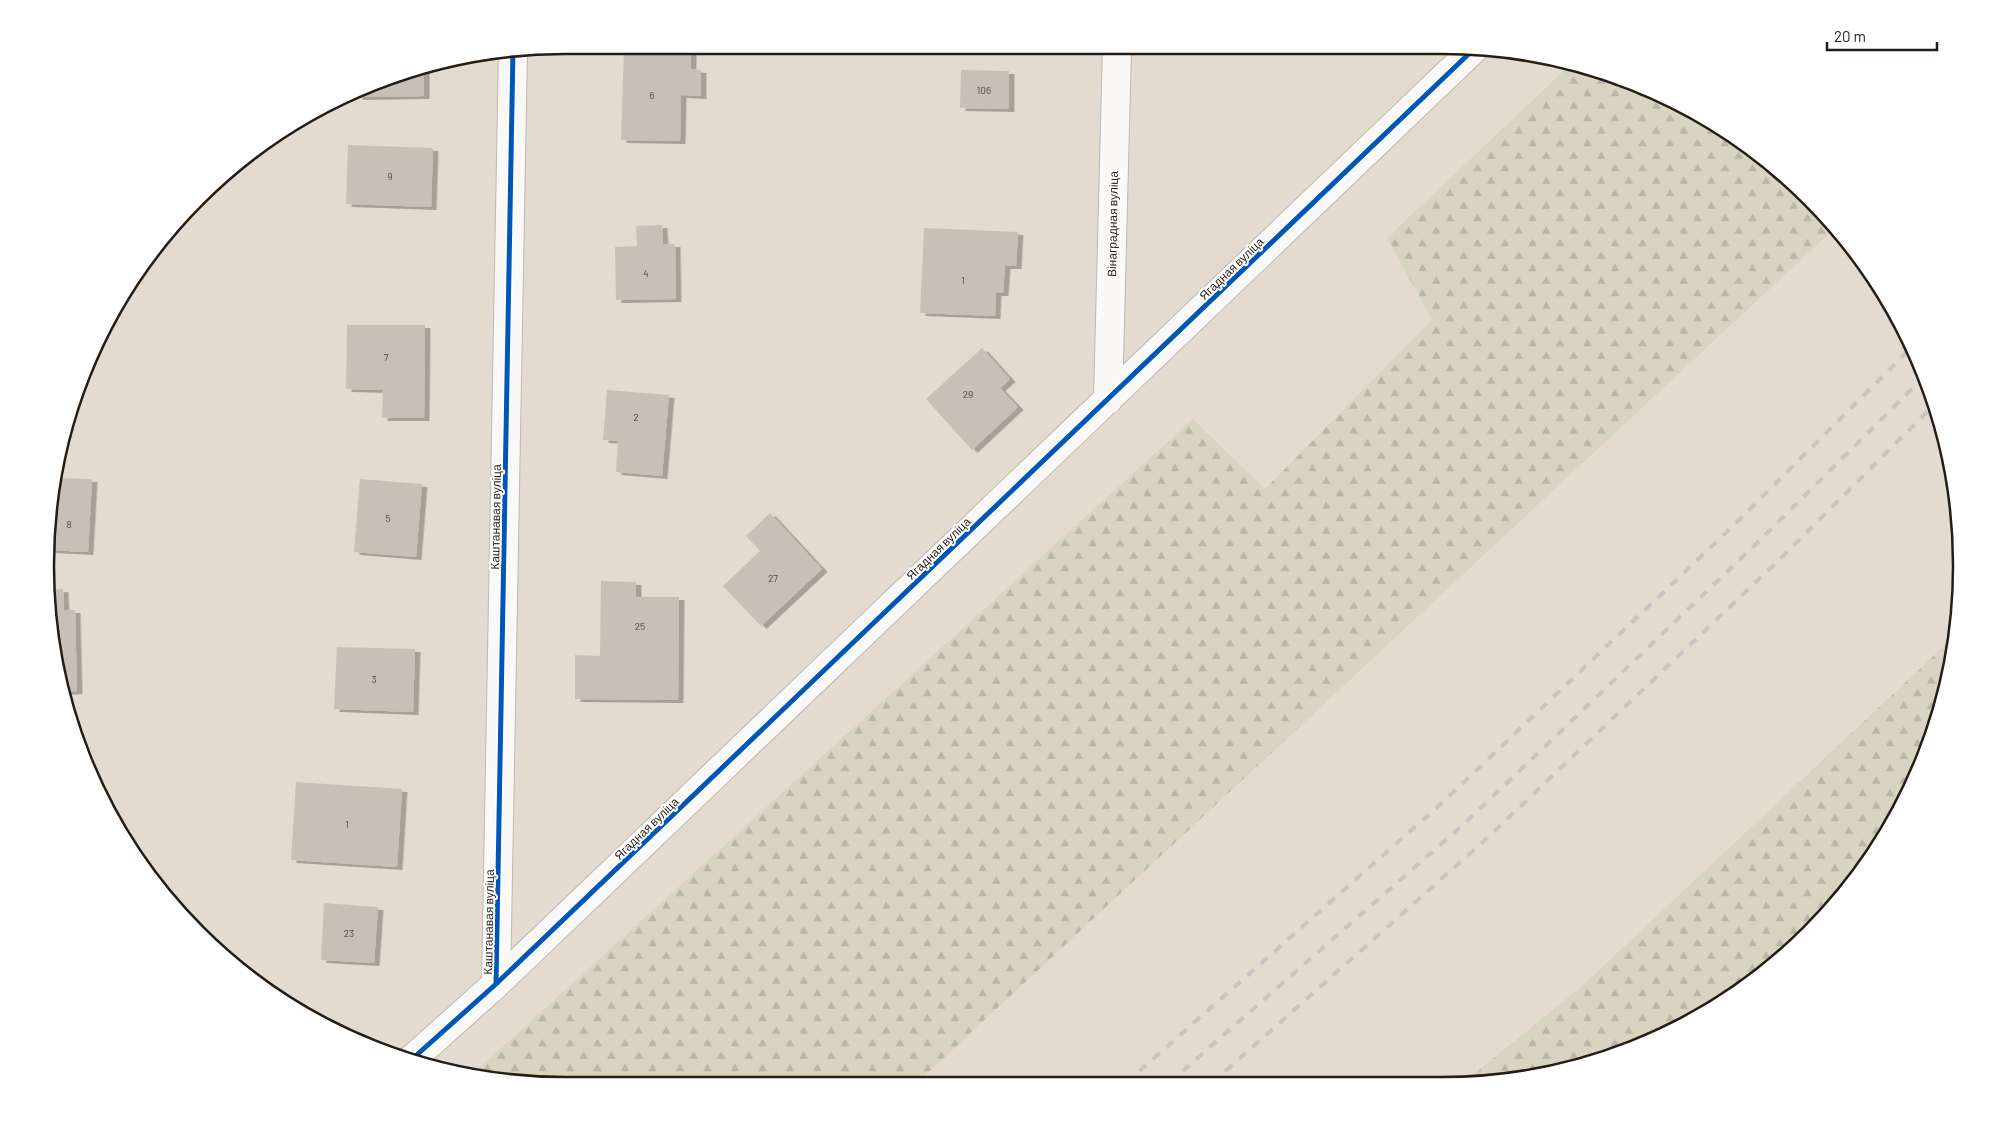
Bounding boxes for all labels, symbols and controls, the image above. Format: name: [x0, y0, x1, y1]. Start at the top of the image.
scale bar: [1827, 20, 1937, 52]
text: 20 m: [1834, 27, 1866, 45]
house number: 106: [977, 84, 991, 96]
house number: 6: [649, 89, 655, 101]
house number: 9: [387, 170, 393, 182]
street label: Вінаградная вуліца: [1104, 171, 1121, 277]
street label: Ягадная вуліца: [1196, 234, 1267, 303]
house number: 4: [643, 267, 649, 279]
house number: 1: [961, 274, 965, 286]
house number: 7: [384, 351, 389, 363]
house number: 29: [963, 388, 973, 400]
house number: 2: [633, 411, 639, 423]
street label: Каштанавая вуліца: [487, 464, 504, 570]
house number: 5: [385, 512, 391, 524]
street label: Ягадная вуліца: [903, 514, 974, 583]
house number: 8: [66, 518, 72, 530]
house number: 27: [768, 572, 778, 584]
house number: 25: [635, 620, 645, 632]
house number: 3: [371, 673, 377, 685]
street label: Ягадная вуліца: [611, 794, 682, 863]
house number: 1: [345, 818, 349, 830]
street label: Каштанавая вуліца: [480, 869, 497, 975]
house number: 23: [344, 927, 354, 939]

